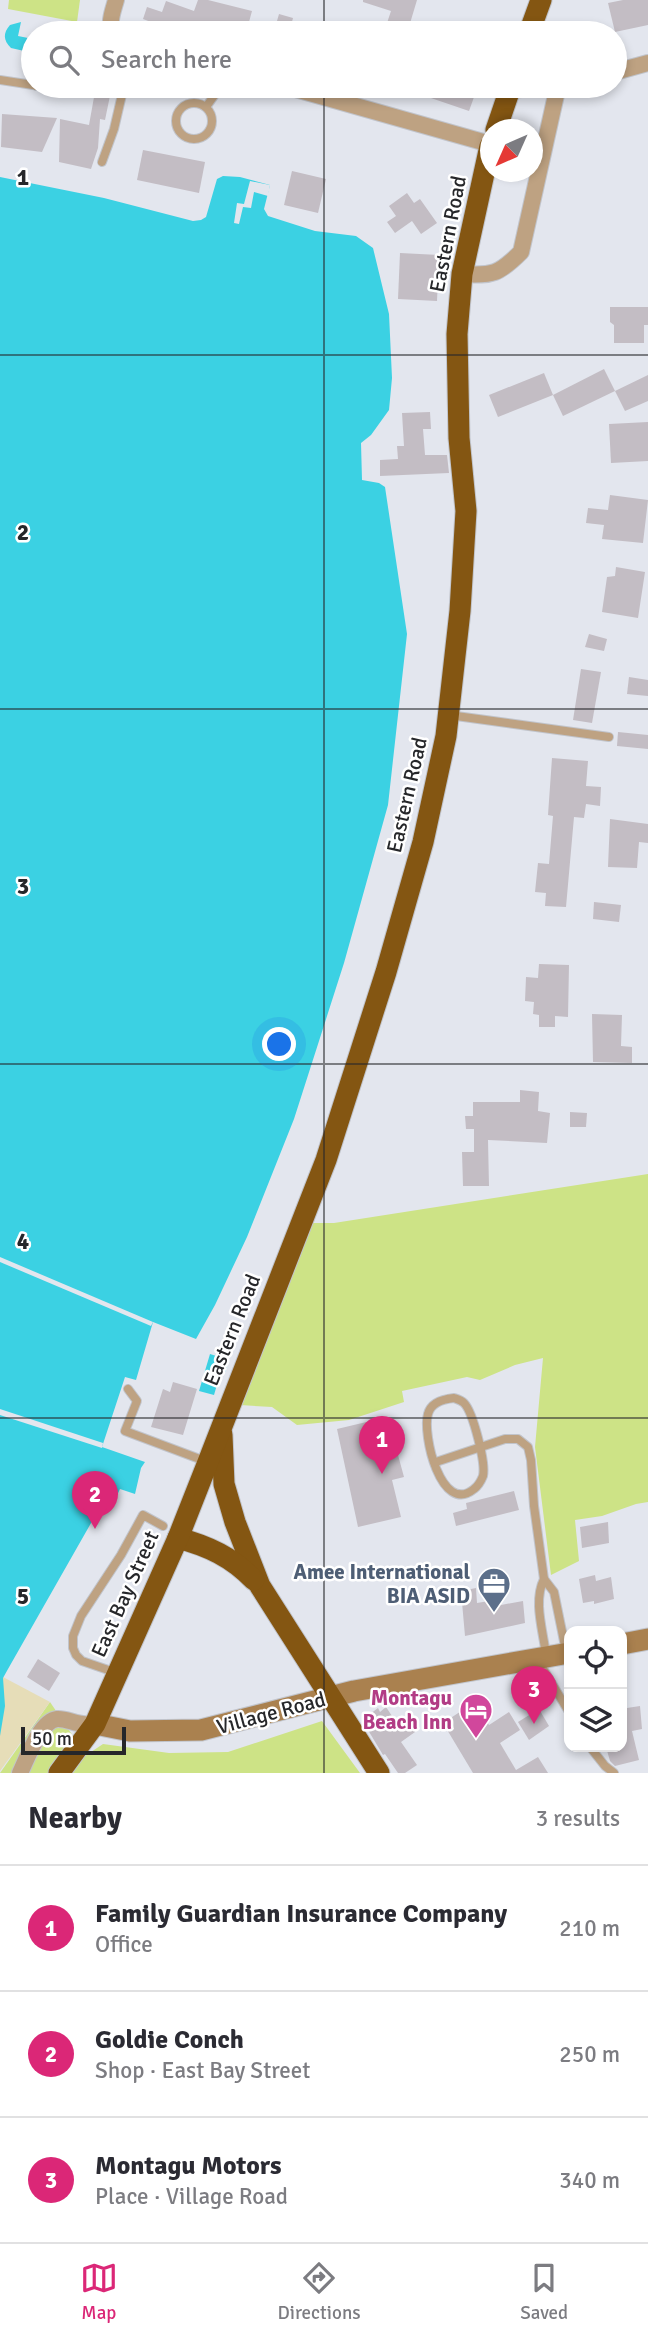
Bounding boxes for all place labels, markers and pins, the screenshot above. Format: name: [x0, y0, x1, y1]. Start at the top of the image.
pin: 1: [359, 1416, 405, 1474]
pin: 2: [72, 1471, 118, 1529]
place label: Amee International BIA ASID: [294, 1559, 470, 1609]
office icon: Amee International BIA ASID: [475, 1565, 513, 1614]
pin: 3: [511, 1666, 557, 1724]
place label: Montagu Beach Inn: [362, 1685, 452, 1735]
hotel icon: Montagu Beach Inn: [457, 1691, 495, 1740]

